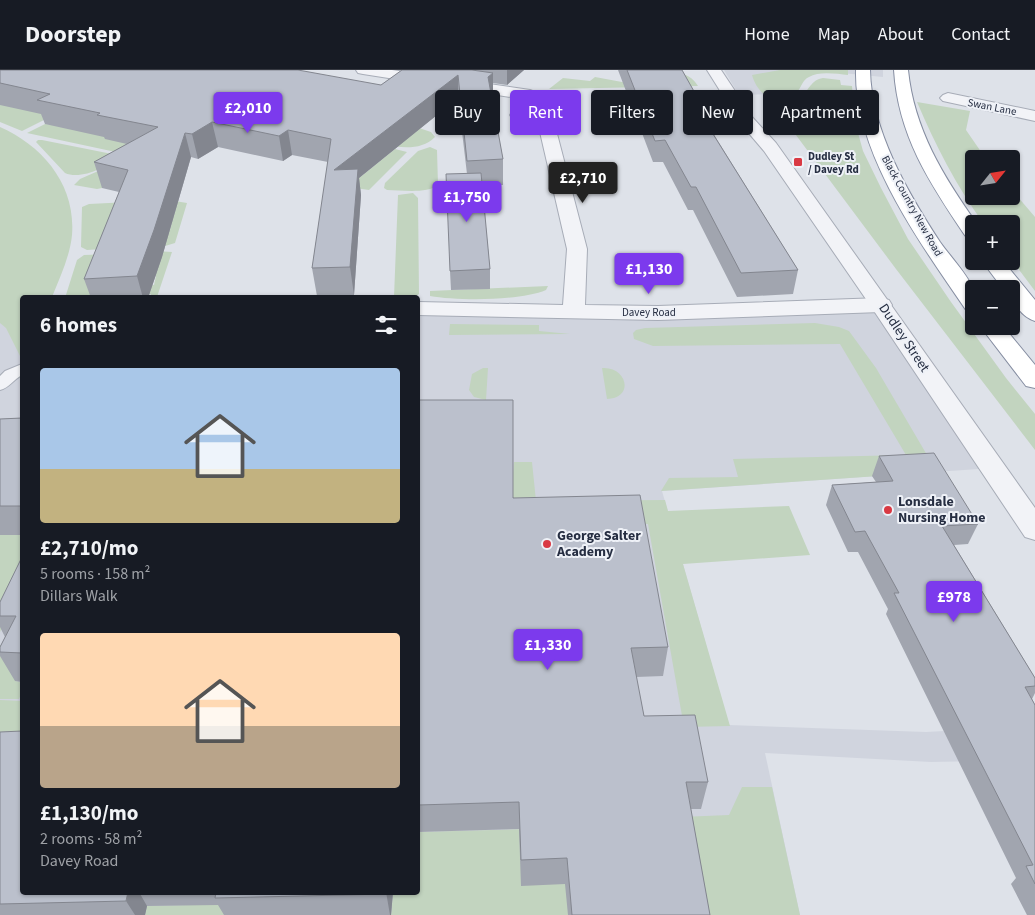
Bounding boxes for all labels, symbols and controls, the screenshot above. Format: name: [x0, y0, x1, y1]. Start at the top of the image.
text: Doorstep: [25, 17, 121, 52]
text: Home: [744, 22, 790, 47]
text: Map: [818, 22, 850, 47]
text: About: [878, 22, 923, 47]
text: Contact: [951, 22, 1010, 47]
chip: Buy: [435, 90, 500, 135]
chip: Rent: [510, 90, 581, 135]
chip: Filters: [591, 90, 673, 135]
chip: New: [683, 90, 753, 135]
chip: Apartment: [763, 90, 879, 135]
pin: £2,010: [207, 92, 289, 134]
street label: Swan Lane: [966, 95, 1018, 119]
text: £2,010: [224, 97, 272, 119]
place label: Dudley St / Davey Rd: [808, 149, 859, 177]
north arrow: [965, 150, 1020, 205]
map controls: [965, 150, 1020, 335]
street label: Black Country New Road: [878, 153, 946, 259]
marker: Dudley St / Davey Rd: [792, 156, 804, 168]
pin: £2,710: [542, 162, 624, 204]
text: £2,710: [559, 167, 607, 189]
pin: £1,750: [426, 180, 508, 223]
text: £1,750: [443, 186, 491, 208]
button: +: [965, 215, 1020, 270]
pin: £1,130: [608, 252, 690, 295]
text: £1,130: [625, 258, 673, 280]
button: −: [965, 280, 1020, 335]
street label: Dudley Street: [874, 300, 935, 377]
street label: Davey Road: [622, 305, 676, 320]
text: 6 homes: [40, 310, 117, 340]
icon: filters: [372, 311, 400, 339]
icon: home: [175, 401, 265, 491]
place label: Lonsdale Nursing Home: [898, 492, 986, 528]
marker: Lonsdale Nursing Home: [882, 504, 894, 516]
place label: George Salter Academy: [556, 526, 641, 562]
text: £2,710/mo: [40, 533, 139, 563]
marker: George Salter Academy: [541, 538, 553, 550]
text: 5 rooms · 158 m²: [40, 563, 150, 585]
pin: £978: [924, 580, 984, 623]
text: Dillars Walk: [40, 585, 118, 607]
text: £978: [937, 586, 971, 608]
pin: £1,330: [507, 628, 589, 671]
text: £1,330: [524, 634, 572, 656]
icon: home: [175, 666, 265, 756]
text: £1,130/mo: [40, 798, 139, 828]
text: 2 rooms · 58 m²: [40, 828, 142, 850]
text: Davey Road: [40, 850, 118, 872]

